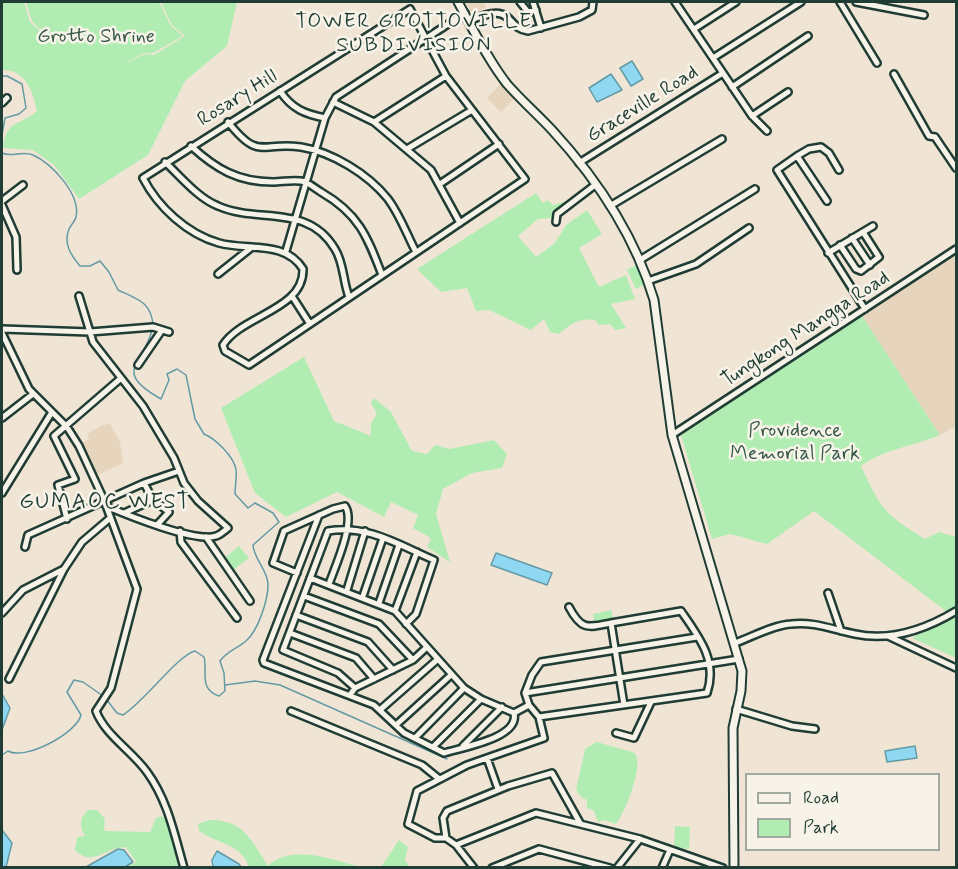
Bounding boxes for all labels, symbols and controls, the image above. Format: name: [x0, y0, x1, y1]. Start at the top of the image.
district label: TOWER GROTTOVILLE SUBDIVISION: [295, 10, 533, 60]
park label: Grotto Shrine: [37, 26, 155, 50]
street label: Graceville Road: [583, 61, 703, 149]
street label: Rosary Hill: [194, 65, 282, 133]
street label: Tungkong Mangga Road: [717, 267, 895, 393]
park label: Providence Memorial Park: [730, 420, 860, 467]
district label: GUMAOC WEST: [19, 490, 191, 516]
legend: [745, 773, 940, 851]
text: Road: [803, 786, 839, 810]
text: Park: [803, 816, 839, 840]

